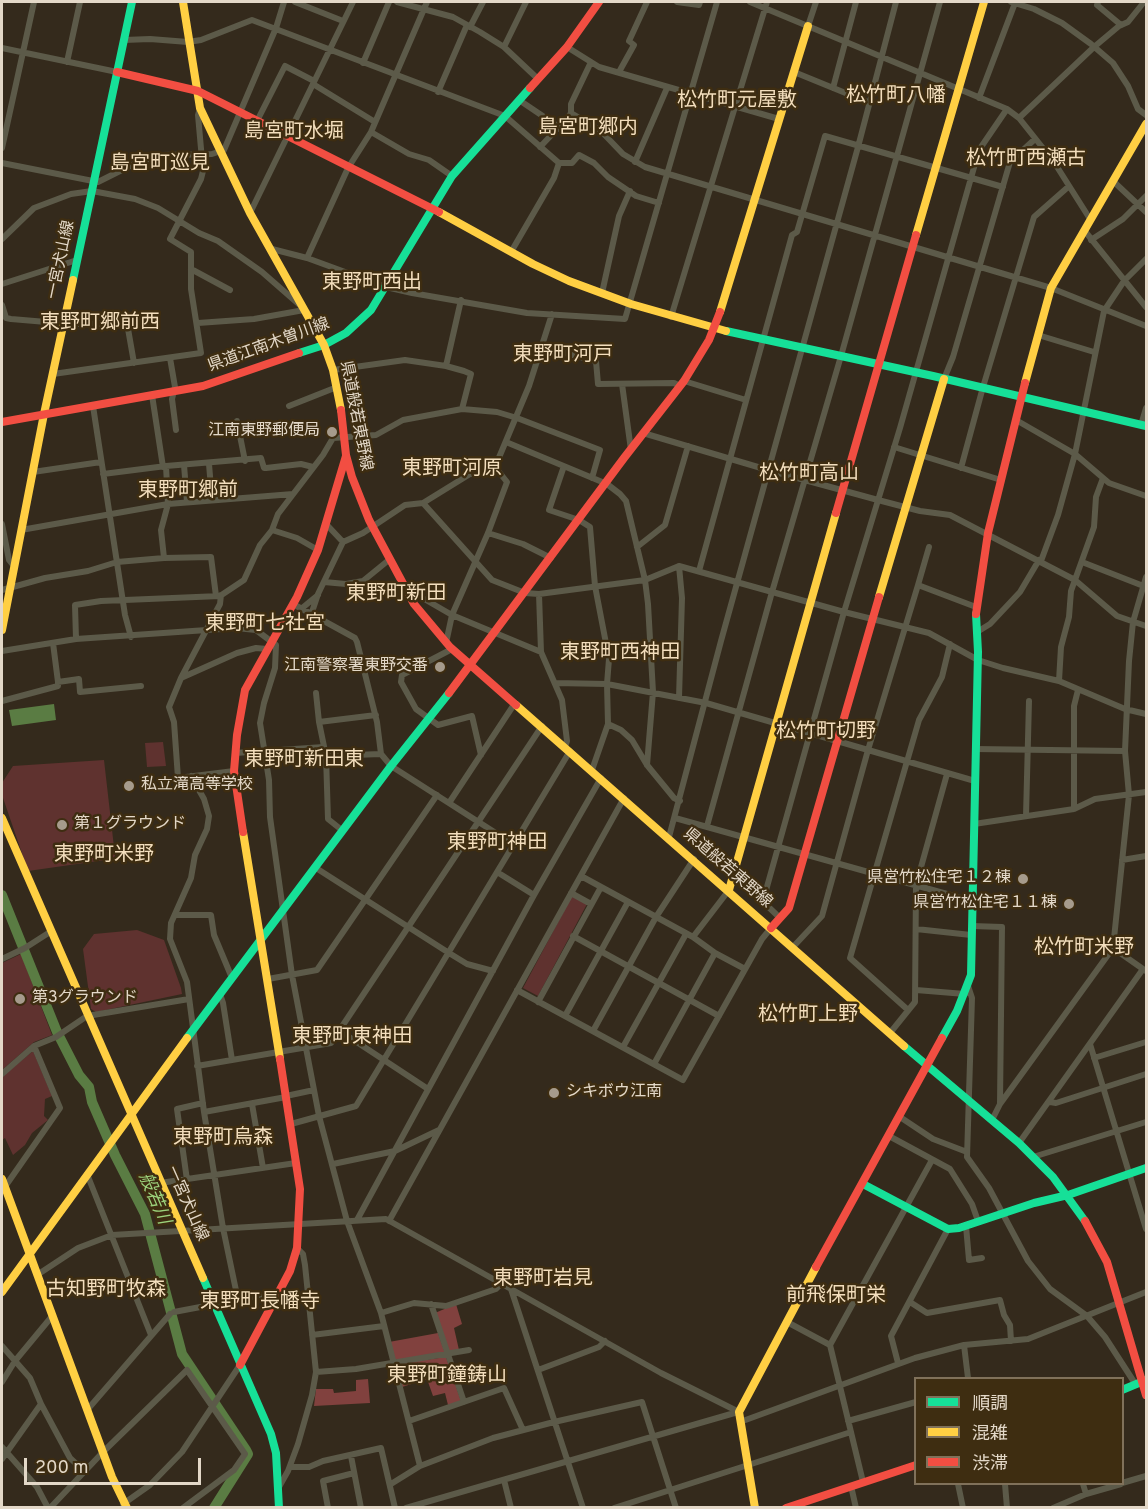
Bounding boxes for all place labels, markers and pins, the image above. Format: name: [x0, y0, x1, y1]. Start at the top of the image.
place label: 江南東野郵便局: [208, 422, 320, 442]
marker: 江南東野郵便局: [325, 425, 339, 439]
place label: 江南警察署東野交番: [284, 657, 428, 677]
marker: 江南警察署東野交番: [433, 660, 447, 674]
place label: 私立滝高等学校: [141, 776, 253, 796]
marker: 私立滝高等学校: [122, 779, 136, 793]
place label: 第１グラウンド: [74, 815, 186, 835]
marker: 第１グラウンド: [55, 818, 69, 832]
place label: 県営竹松住宅１２棟: [867, 869, 1011, 889]
marker: 県営竹松住宅１２棟: [1016, 872, 1030, 886]
place label: 県営竹松住宅１１棟: [913, 894, 1057, 914]
marker: 県営竹松住宅１１棟: [1062, 897, 1076, 911]
place label: 第3グラウンド: [32, 989, 138, 1009]
marker: 第3グラウンド: [13, 992, 27, 1006]
place label: シキボウ江南: [566, 1083, 662, 1103]
marker: シキボウ江南: [547, 1086, 561, 1100]

